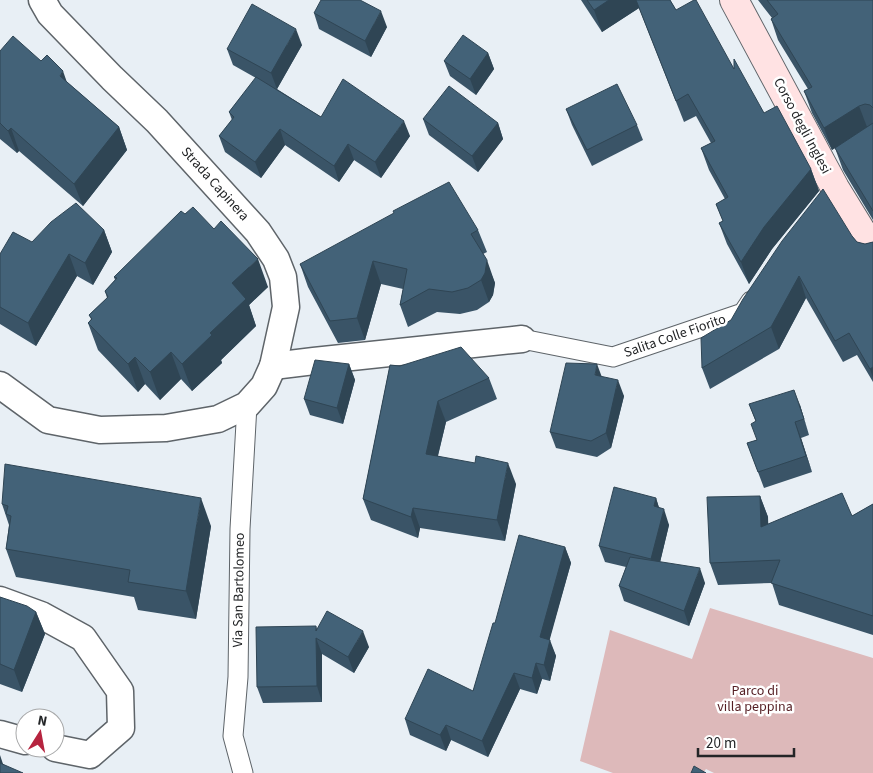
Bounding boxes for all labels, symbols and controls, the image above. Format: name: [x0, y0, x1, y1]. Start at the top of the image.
street label: Corso degli Inglesi: [768, 74, 836, 178]
street label: Strada Capinera: [176, 143, 254, 225]
street label: Salita Colle Fiorito: [621, 309, 729, 363]
street label: Via San Bartolomeo: [228, 532, 250, 648]
park label: Parco di villa peppina: [717, 681, 793, 717]
north arrow: [15, 708, 65, 758]
text: N: [36, 711, 49, 732]
scale bar: [698, 726, 794, 758]
text: 20 m: [706, 733, 736, 754]

